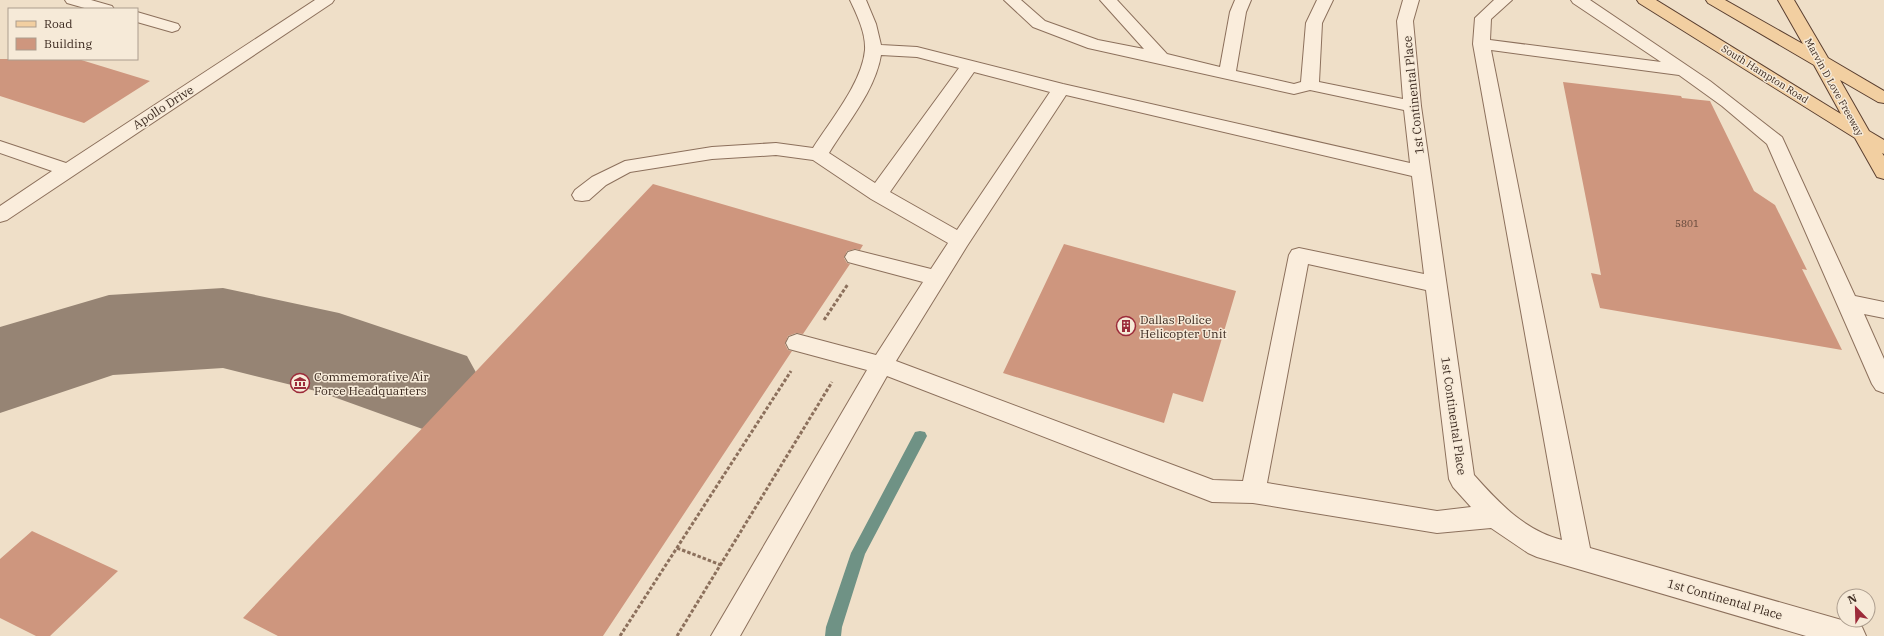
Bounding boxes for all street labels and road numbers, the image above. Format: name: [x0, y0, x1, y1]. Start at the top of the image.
street label: 1st Continental Place: [1399, 35, 1427, 155]
street label: Marvin D Love Freeway: [1802, 36, 1867, 139]
street label: South Hampton Road: [1719, 42, 1811, 106]
street label: Apollo Drive: [130, 82, 196, 132]
street label: 1st Continental Place: [1438, 356, 1470, 476]
street label: 1st Continental Place: [1666, 575, 1784, 623]

